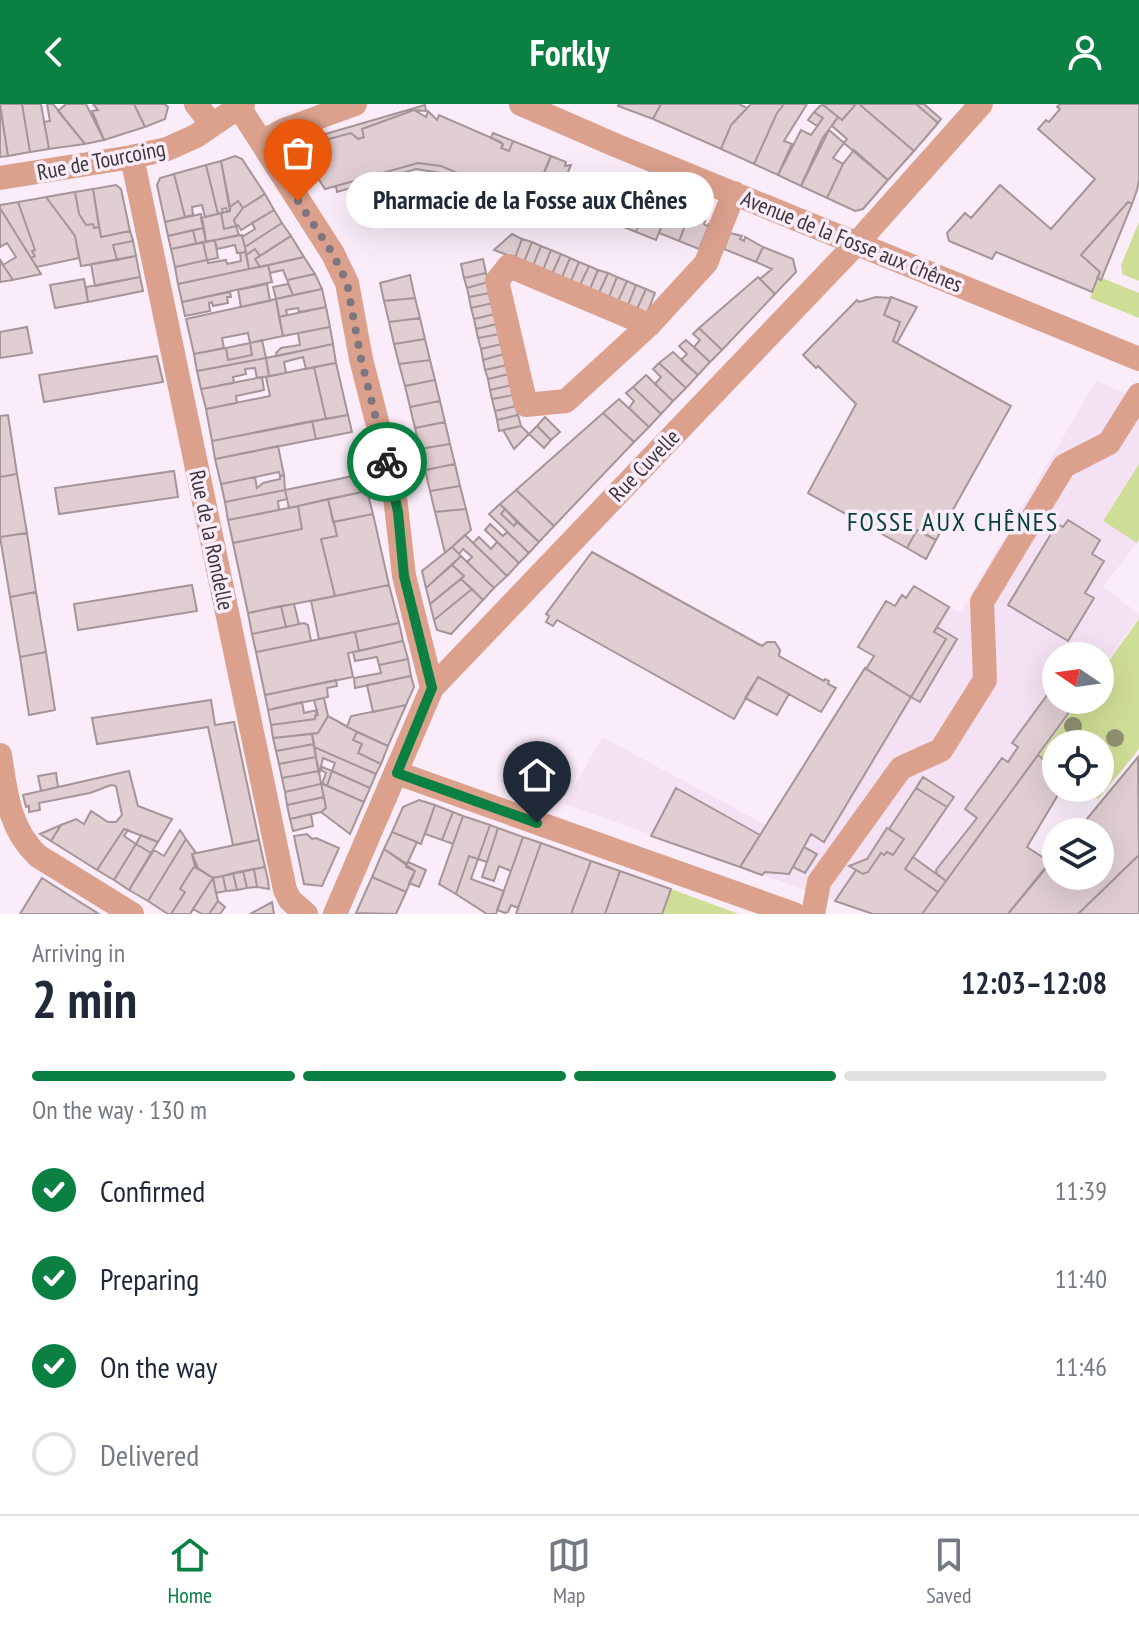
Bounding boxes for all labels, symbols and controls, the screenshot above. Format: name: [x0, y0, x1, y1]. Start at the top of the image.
text: Forkly: [530, 29, 609, 76]
icon: back: [32, 30, 76, 74]
icon: person: [1063, 30, 1107, 74]
pin: [264, 119, 332, 201]
icon: bag: [276, 131, 320, 175]
street label: Rue de Tourcoing: [34, 134, 168, 186]
callout: Pharmacie de la Fosse aux Chênes: [346, 173, 714, 229]
text: Pharmacie de la Fosse aux Chênes: [373, 183, 687, 216]
street label: Avenue de la Fosse aux Chênes: [737, 184, 967, 298]
courier: [347, 422, 427, 502]
street label: Rue Cuvelle: [603, 423, 685, 507]
icon: bike: [365, 440, 409, 484]
street label: Rue de la Rondelle: [183, 467, 241, 613]
district label: FOSSE AUX CHÊNES: [847, 505, 1059, 538]
north arrow: [1042, 642, 1114, 714]
map controls: [1042, 642, 1114, 890]
button: locate: [1042, 730, 1114, 802]
pin: [503, 741, 571, 823]
icon: home: [515, 753, 559, 797]
button: layers: [1042, 818, 1114, 890]
text: Arriving in: [32, 936, 125, 969]
text: 12:03–12:08: [961, 963, 1107, 1002]
text: 2 min: [32, 965, 137, 1032]
text: On the way · 130 m: [32, 1093, 207, 1126]
icon: check: [32, 1168, 76, 1212]
text: Confirmed: [100, 1171, 205, 1210]
text: 11:39: [1055, 1174, 1107, 1207]
icon: check: [32, 1256, 76, 1300]
text: Preparing: [100, 1259, 199, 1298]
text: 11:40: [1055, 1262, 1107, 1295]
icon: check: [32, 1344, 76, 1388]
text: On the way: [100, 1347, 217, 1386]
text: 11:46: [1055, 1350, 1107, 1383]
text: Delivered: [100, 1435, 199, 1474]
tab: Home: [167, 1533, 212, 1609]
tab: Map: [547, 1533, 591, 1609]
tab: Saved: [926, 1533, 972, 1609]

